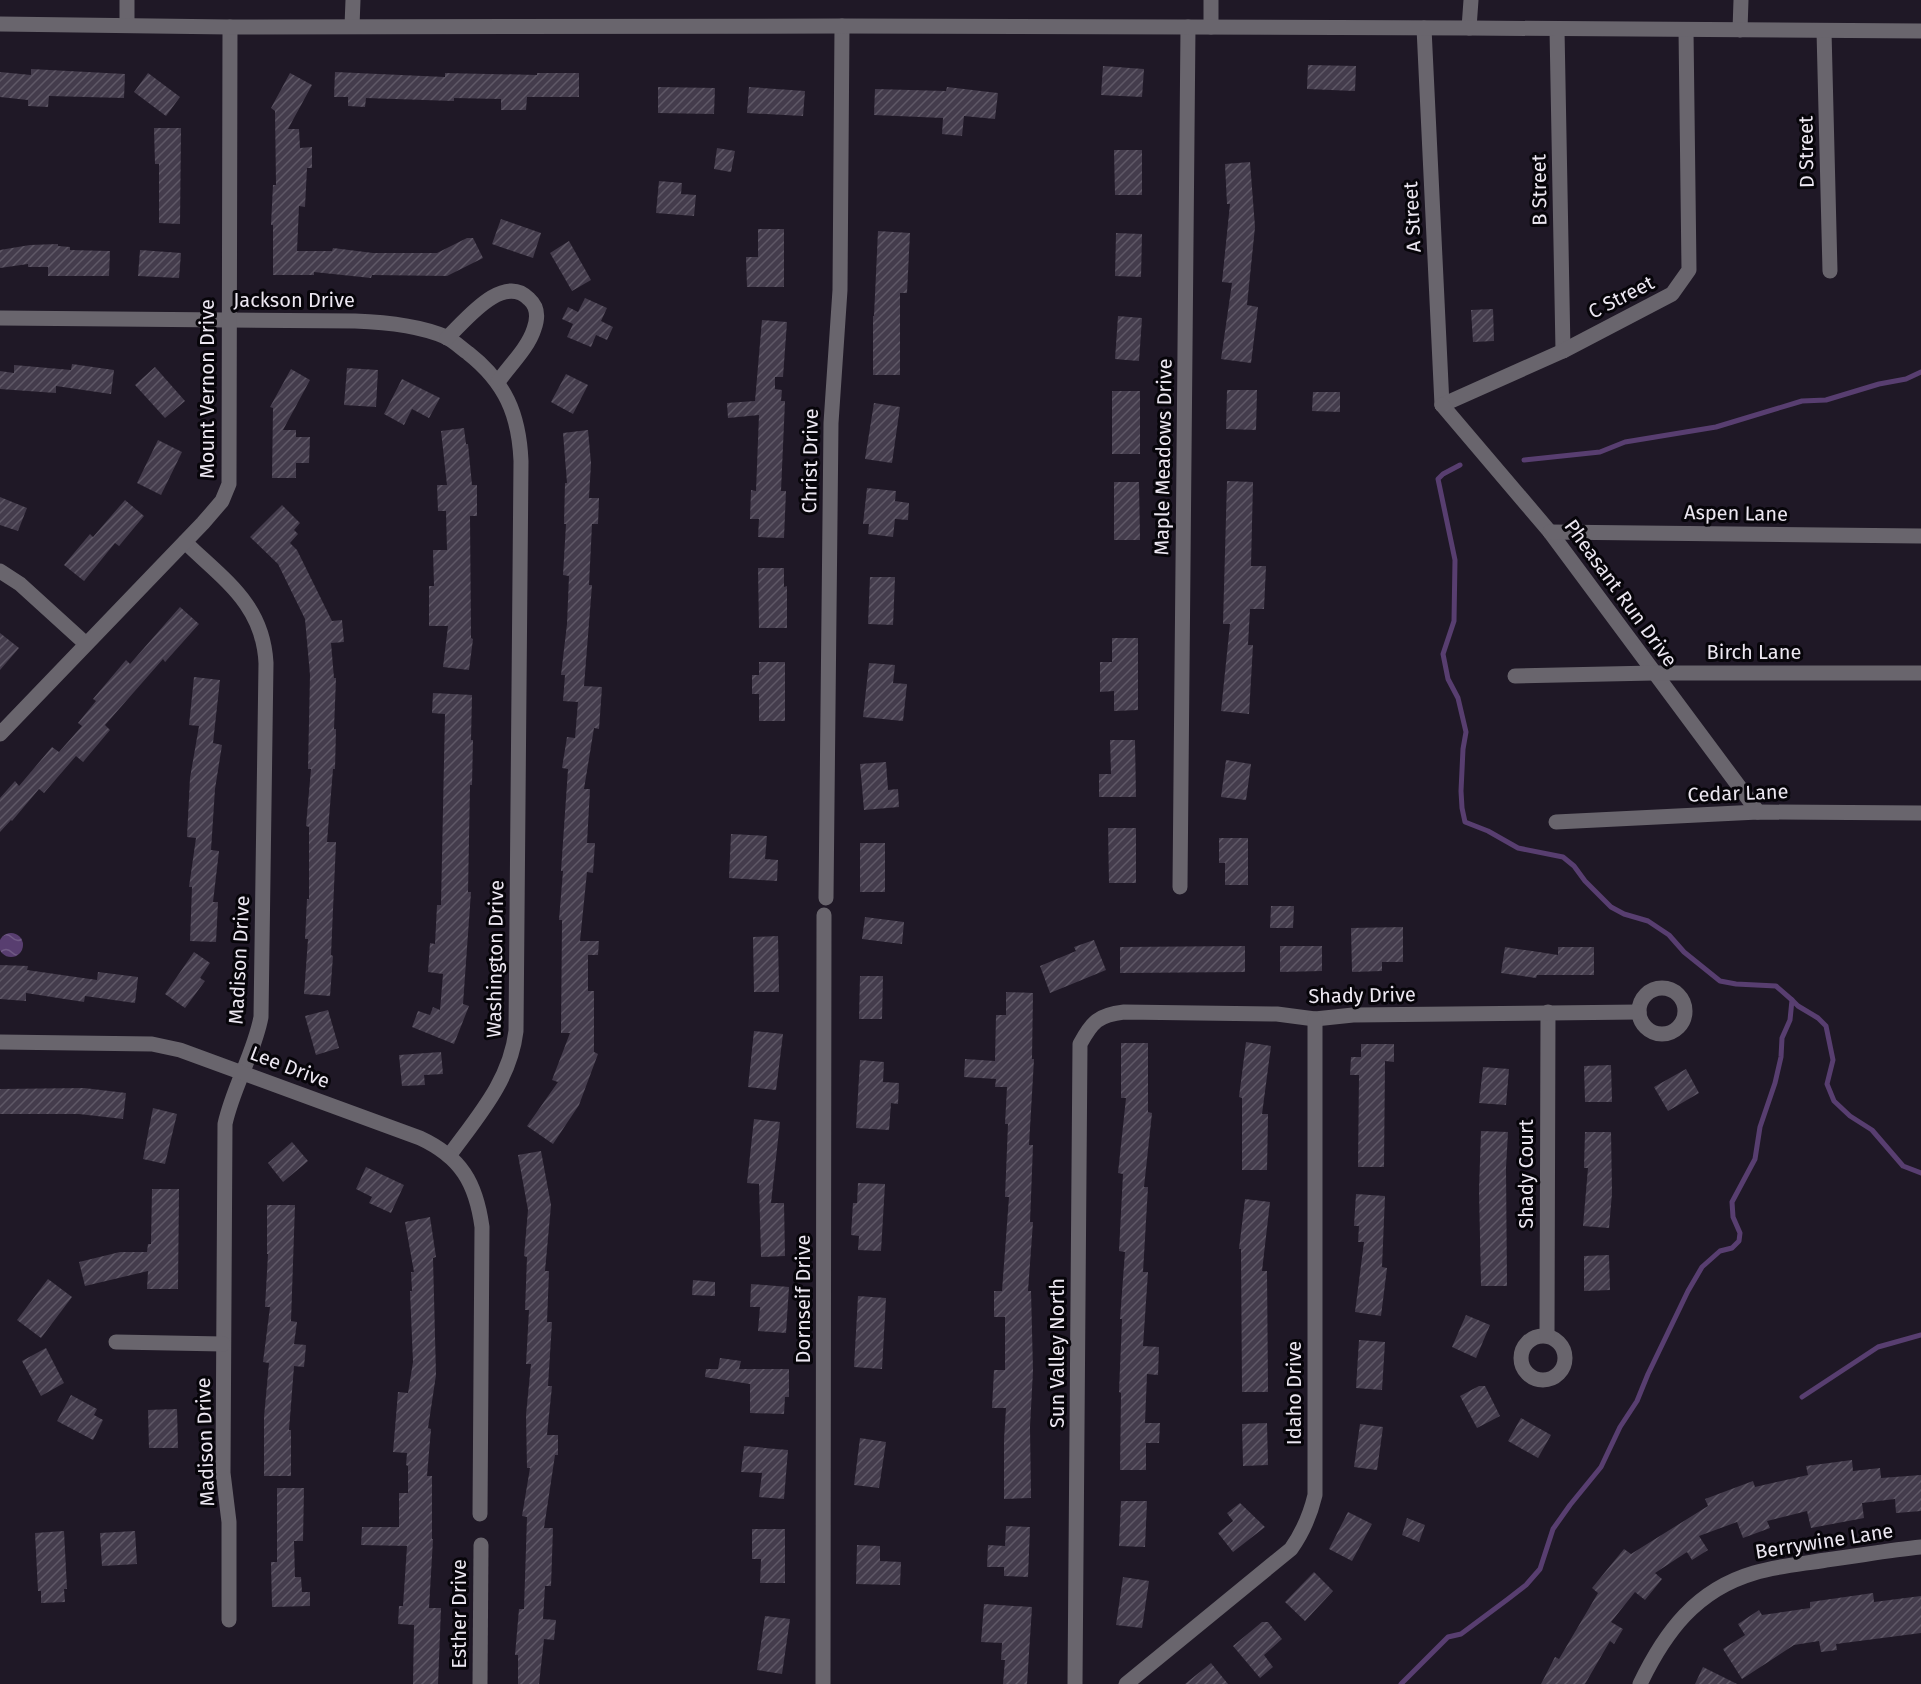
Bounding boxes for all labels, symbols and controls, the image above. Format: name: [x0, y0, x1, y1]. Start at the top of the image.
street label: D Street: [1793, 115, 1819, 188]
street label: B Street: [1526, 153, 1552, 226]
street label: A Street: [1398, 180, 1426, 253]
street label: C Street: [1584, 270, 1659, 324]
street label: Jackson Drive: [233, 288, 355, 312]
street label: Mount Vernon Drive: [195, 299, 219, 479]
street label: Maple Meadows Drive: [1149, 358, 1177, 556]
street label: Christ Drive: [797, 408, 823, 514]
street label: Aspen Lane: [1684, 500, 1788, 526]
street label: Pheasant Run Drive: [1559, 515, 1683, 671]
street label: Birch Lane: [1707, 640, 1801, 664]
street label: Cedar Lane: [1687, 779, 1789, 807]
street label: Washington Drive: [482, 880, 508, 1038]
street label: Madison Drive: [224, 895, 254, 1025]
street label: Shady Drive: [1308, 982, 1416, 1008]
street label: Lee Drive: [247, 1041, 333, 1093]
street label: Shady Court: [1514, 1118, 1538, 1229]
street label: Dornseif Drive: [791, 1235, 815, 1363]
street label: Sun Valley North: [1045, 1278, 1069, 1428]
street label: Idaho Drive: [1282, 1341, 1306, 1445]
street label: Madison Drive: [191, 1377, 219, 1507]
street label: Berrywine Lane: [1753, 1518, 1895, 1564]
street label: Esther Drive: [447, 1559, 471, 1669]

